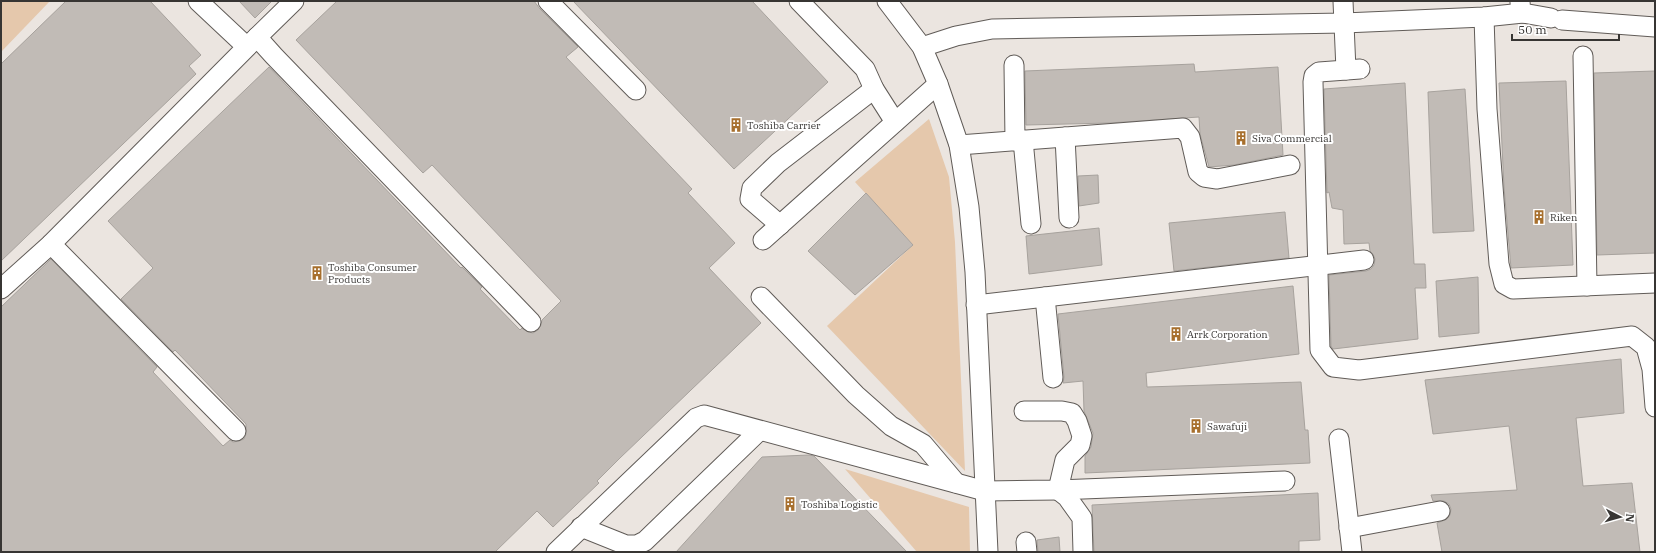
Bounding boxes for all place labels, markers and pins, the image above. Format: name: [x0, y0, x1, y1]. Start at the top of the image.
building icon: Toshiba Carrier: [728, 117, 744, 133]
place label: Toshiba Carrier: [747, 119, 821, 132]
building icon: Siva Commercial: [1233, 130, 1249, 146]
place label: Siva Commercial: [1252, 132, 1332, 145]
building icon: Riken: [1531, 209, 1547, 225]
place label: Riken: [1550, 211, 1578, 224]
place label: Toshiba Consumer Products: [328, 261, 417, 286]
building icon: Toshiba Consumer Products: [309, 265, 325, 281]
building icon: Arrk Corporation: [1168, 326, 1184, 342]
place label: Arrk Corporation: [1187, 328, 1268, 341]
building icon: Sawafuji: [1188, 418, 1204, 434]
place label: Sawafuji: [1207, 420, 1247, 433]
building icon: Toshiba Logistic: [782, 496, 798, 512]
place label: Toshiba Logistic: [801, 498, 878, 511]

